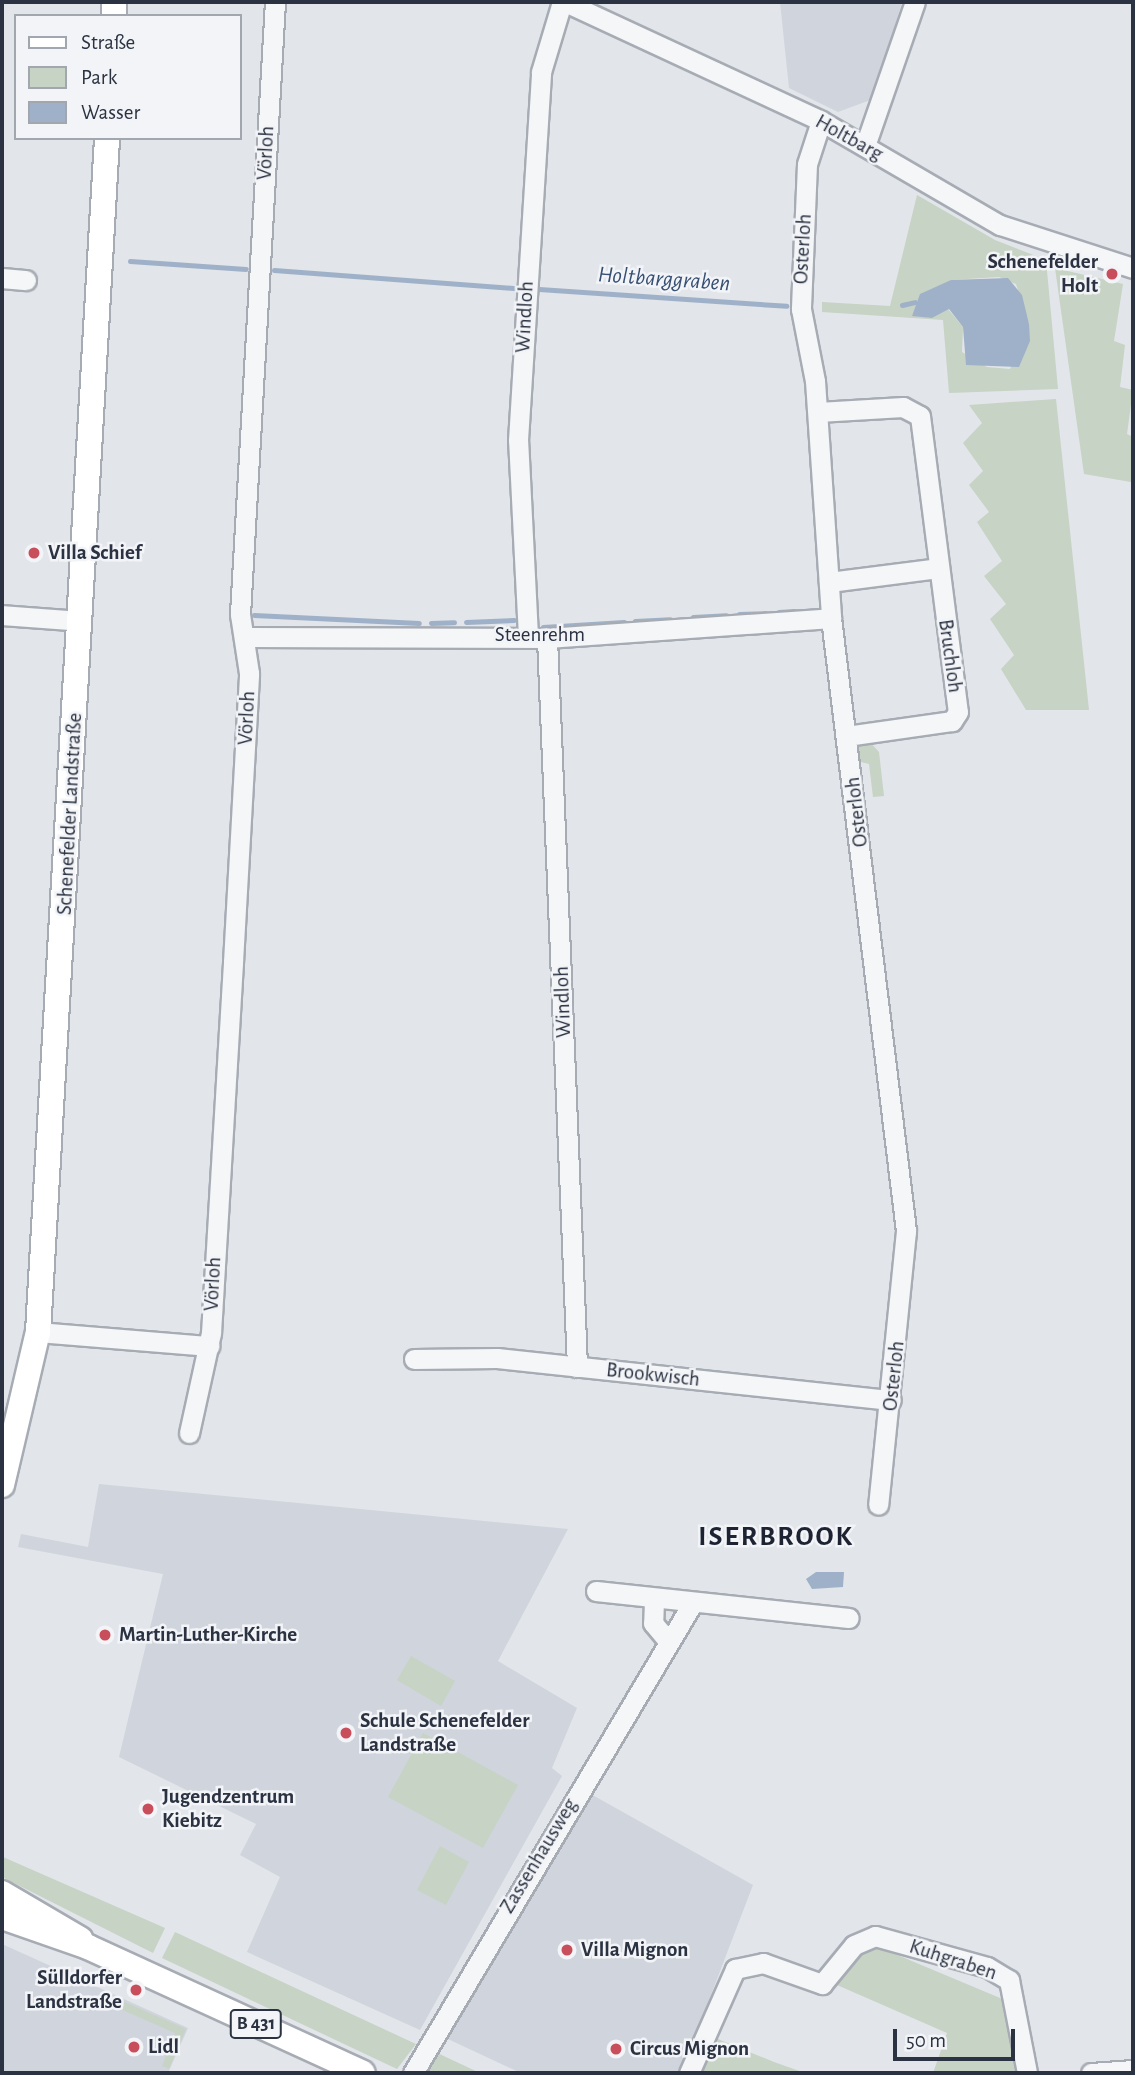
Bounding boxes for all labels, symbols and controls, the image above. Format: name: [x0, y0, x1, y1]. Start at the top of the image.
legend: [14, 14, 242, 140]
text: Straße: [81, 32, 135, 53]
text: Park: [81, 67, 117, 88]
text: Wasser: [81, 102, 140, 123]
street label: Holtbarg: [811, 109, 887, 167]
street label: Vörloh: [252, 125, 280, 181]
street label: Osterloh: [789, 213, 817, 285]
place label: Schenefelder Holt: [987, 249, 1098, 299]
water label: Holtbarggraben: [597, 262, 731, 298]
marker: Schenefelder Holt: [1104, 266, 1120, 282]
street label: Windloh: [511, 280, 539, 354]
place label: Villa Schief: [48, 540, 142, 566]
marker: Villa Schief: [26, 545, 42, 561]
street label: Bruchloh: [932, 618, 968, 694]
street label: Steenrehm: [495, 622, 585, 648]
street label: Vörloh: [233, 690, 261, 746]
street label: Schenefelder Landstraße: [52, 712, 88, 916]
street label: Osterloh: [840, 776, 874, 848]
street label: Windloh: [549, 966, 577, 1038]
street label: Vörloh: [199, 1256, 227, 1312]
street label: Osterloh: [878, 1340, 910, 1412]
street label: Brookwisch: [605, 1358, 701, 1392]
district label: ISERBROOK: [699, 1520, 853, 1554]
place label: Martin-Luther-Kirche: [119, 1622, 297, 1648]
marker: Martin-Luther-Kirche: [97, 1627, 113, 1643]
place label: Schule Schenefelder Landstraße: [360, 1708, 529, 1758]
marker: Schule Schenefelder Landstraße: [338, 1725, 354, 1741]
place label: Jugendzentrum Kiebitz: [162, 1784, 294, 1834]
street label: Zassenhausweg: [495, 1794, 583, 1918]
marker: Jugendzentrum Kiebitz: [140, 1801, 156, 1817]
street label: Kuhgraben: [906, 1934, 1000, 1986]
place label: Villa Mignon: [581, 1937, 688, 1963]
marker: Villa Mignon: [559, 1942, 575, 1958]
place label: Sülldorfer Landstraße: [26, 1965, 122, 2015]
marker: Sülldorfer Landstraße: [128, 1982, 144, 1998]
road number: B 431: [230, 2008, 282, 2040]
scale bar: [897, 2016, 1020, 2060]
text: 50 m: [906, 2030, 946, 2051]
place label: Lidl: [148, 2034, 179, 2060]
place label: Circus Mignon: [630, 2036, 749, 2062]
marker: Lidl: [126, 2039, 142, 2055]
marker: Circus Mignon: [608, 2041, 624, 2057]

